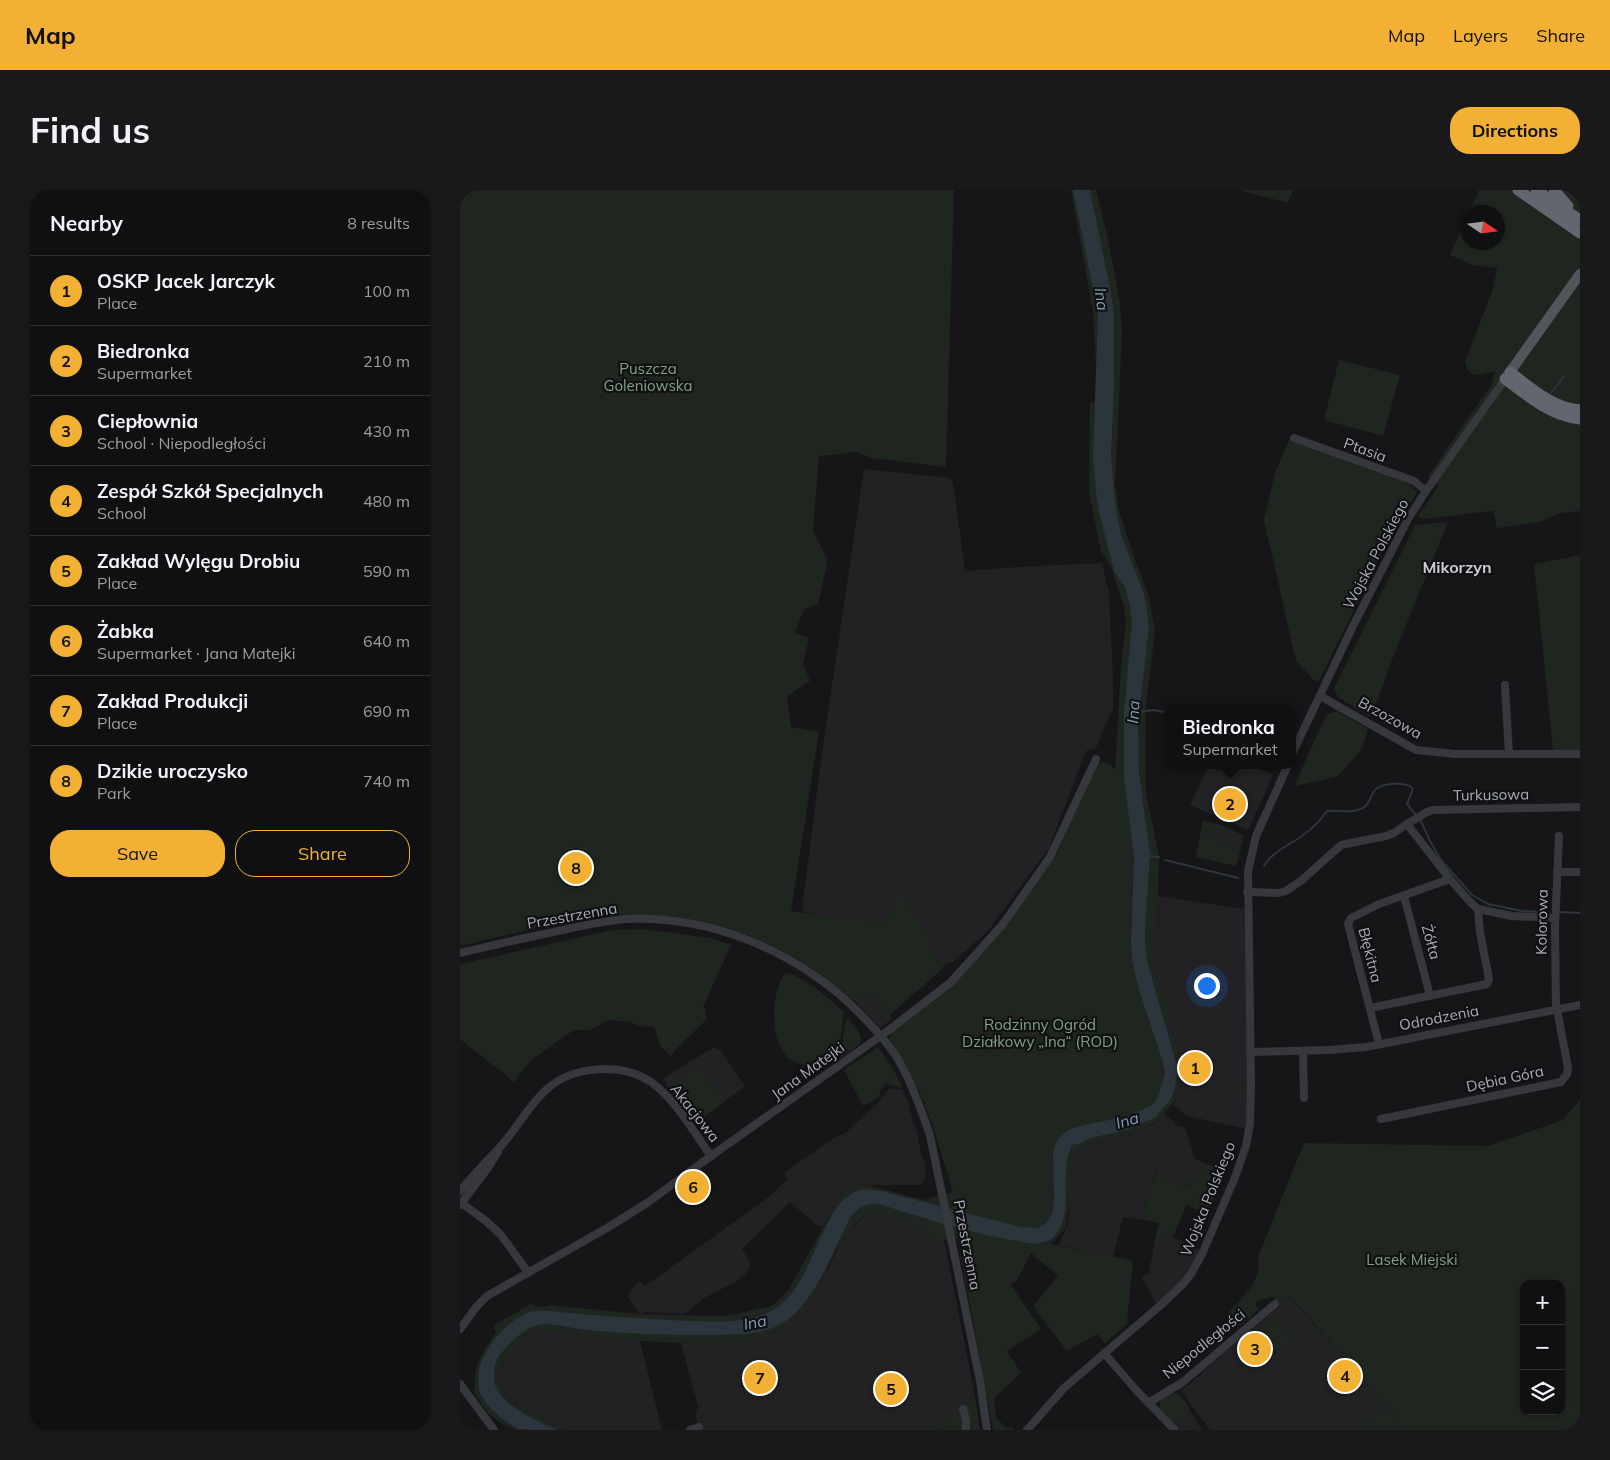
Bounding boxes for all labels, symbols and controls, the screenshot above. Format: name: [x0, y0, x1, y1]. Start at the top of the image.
text: Map: [25, 20, 76, 50]
text: Map: [1388, 24, 1425, 47]
text: Layers: [1453, 24, 1508, 47]
text: Share: [1536, 24, 1585, 47]
button: Directions: [1450, 107, 1580, 154]
text: Find us: [30, 108, 150, 152]
north arrow: [1460, 205, 1505, 250]
text: Nearby: [50, 210, 123, 236]
text: 8 results: [347, 213, 410, 233]
text: OSKP Jacek Jarczyk: [97, 269, 275, 293]
text: 1: [61, 281, 71, 301]
text: 100 m: [363, 281, 410, 301]
water label: Ina: [1090, 286, 1114, 312]
text: Place: [97, 293, 137, 313]
text: Biedronka: [97, 339, 189, 363]
text: 2: [61, 351, 71, 371]
text: 210 m: [363, 351, 410, 371]
park label: Puszcza Goleniowska: [603, 359, 693, 395]
text: Supermarket: [97, 363, 192, 383]
text: Ciepłownia: [97, 409, 198, 433]
text: 3: [61, 421, 71, 441]
text: 430 m: [363, 421, 410, 441]
text: School · Niepodległości: [97, 433, 266, 453]
street label: Ptasia: [1341, 433, 1389, 466]
text: Zespół Szkół Specjalnych: [97, 479, 324, 503]
text: 4: [61, 491, 71, 511]
text: 480 m: [363, 491, 410, 511]
street label: Wojska Polskiego: [1339, 495, 1413, 612]
text: School: [97, 503, 146, 523]
text: Zakład Wylęgu Drobiu: [97, 549, 300, 573]
district label: Mikorzyn: [1422, 557, 1492, 577]
text: 5: [61, 561, 71, 581]
text: 590 m: [363, 561, 410, 581]
text: Place: [97, 573, 137, 593]
text: Żabka: [97, 619, 154, 643]
text: 6: [61, 631, 71, 651]
text: 640 m: [363, 631, 410, 651]
text: Supermarket · Jana Matejki: [97, 643, 296, 663]
text: Zakład Produkcji: [97, 689, 248, 713]
street label: Brzozowa: [1355, 692, 1425, 743]
water label: Ina: [1122, 699, 1144, 724]
text: 7: [61, 701, 71, 721]
text: 690 m: [363, 701, 410, 721]
popup: [1164, 704, 1296, 769]
text: Place: [97, 713, 137, 733]
text: Biedronka: [1182, 715, 1275, 739]
text: Supermarket: [1182, 739, 1278, 759]
text: Dzikie uroczysko: [97, 759, 248, 783]
text: 8: [61, 771, 71, 791]
text: 740 m: [363, 771, 410, 791]
text: Park: [97, 783, 131, 803]
street label: Turkusowa: [1453, 784, 1529, 805]
pin: 2: [1214, 785, 1246, 823]
button: Save: [50, 830, 225, 877]
button: Share: [235, 830, 410, 877]
pin: 8: [560, 849, 592, 887]
street label: Kolorowa: [1531, 889, 1552, 955]
street label: Przestrzenna: [525, 898, 619, 933]
street label: Żółta: [1418, 922, 1445, 961]
street label: Błękitna: [1354, 925, 1387, 984]
your location: [1194, 973, 1220, 999]
street label: Odrodzenia: [1398, 1000, 1480, 1035]
park label: Rodzinny Ogród Działkowy „Ina“ (ROD): [962, 1015, 1118, 1051]
street label: Jana Matejki: [767, 1038, 848, 1103]
pin: 1: [1179, 1049, 1211, 1087]
street label: Dębia Góra: [1464, 1061, 1545, 1096]
street label: Akacjowa: [667, 1080, 724, 1146]
water label: Ina: [1113, 1107, 1141, 1133]
street label: Wojska Polskiego: [1176, 1139, 1239, 1259]
pin: 6: [677, 1168, 709, 1206]
street label: Przestrzenna: [949, 1198, 986, 1292]
park label: Lasek Miejski: [1366, 1250, 1458, 1269]
map controls: [1520, 1280, 1565, 1415]
button: +: [1520, 1280, 1565, 1325]
street label: Niepodległości: [1159, 1304, 1249, 1383]
water label: Ina: [742, 1310, 769, 1334]
button: −: [1520, 1325, 1565, 1370]
pin: 3: [1239, 1330, 1271, 1368]
pin: 4: [1329, 1357, 1361, 1395]
pin: 7: [744, 1359, 776, 1397]
pin: 5: [875, 1370, 907, 1408]
button: layers: [1520, 1370, 1565, 1415]

